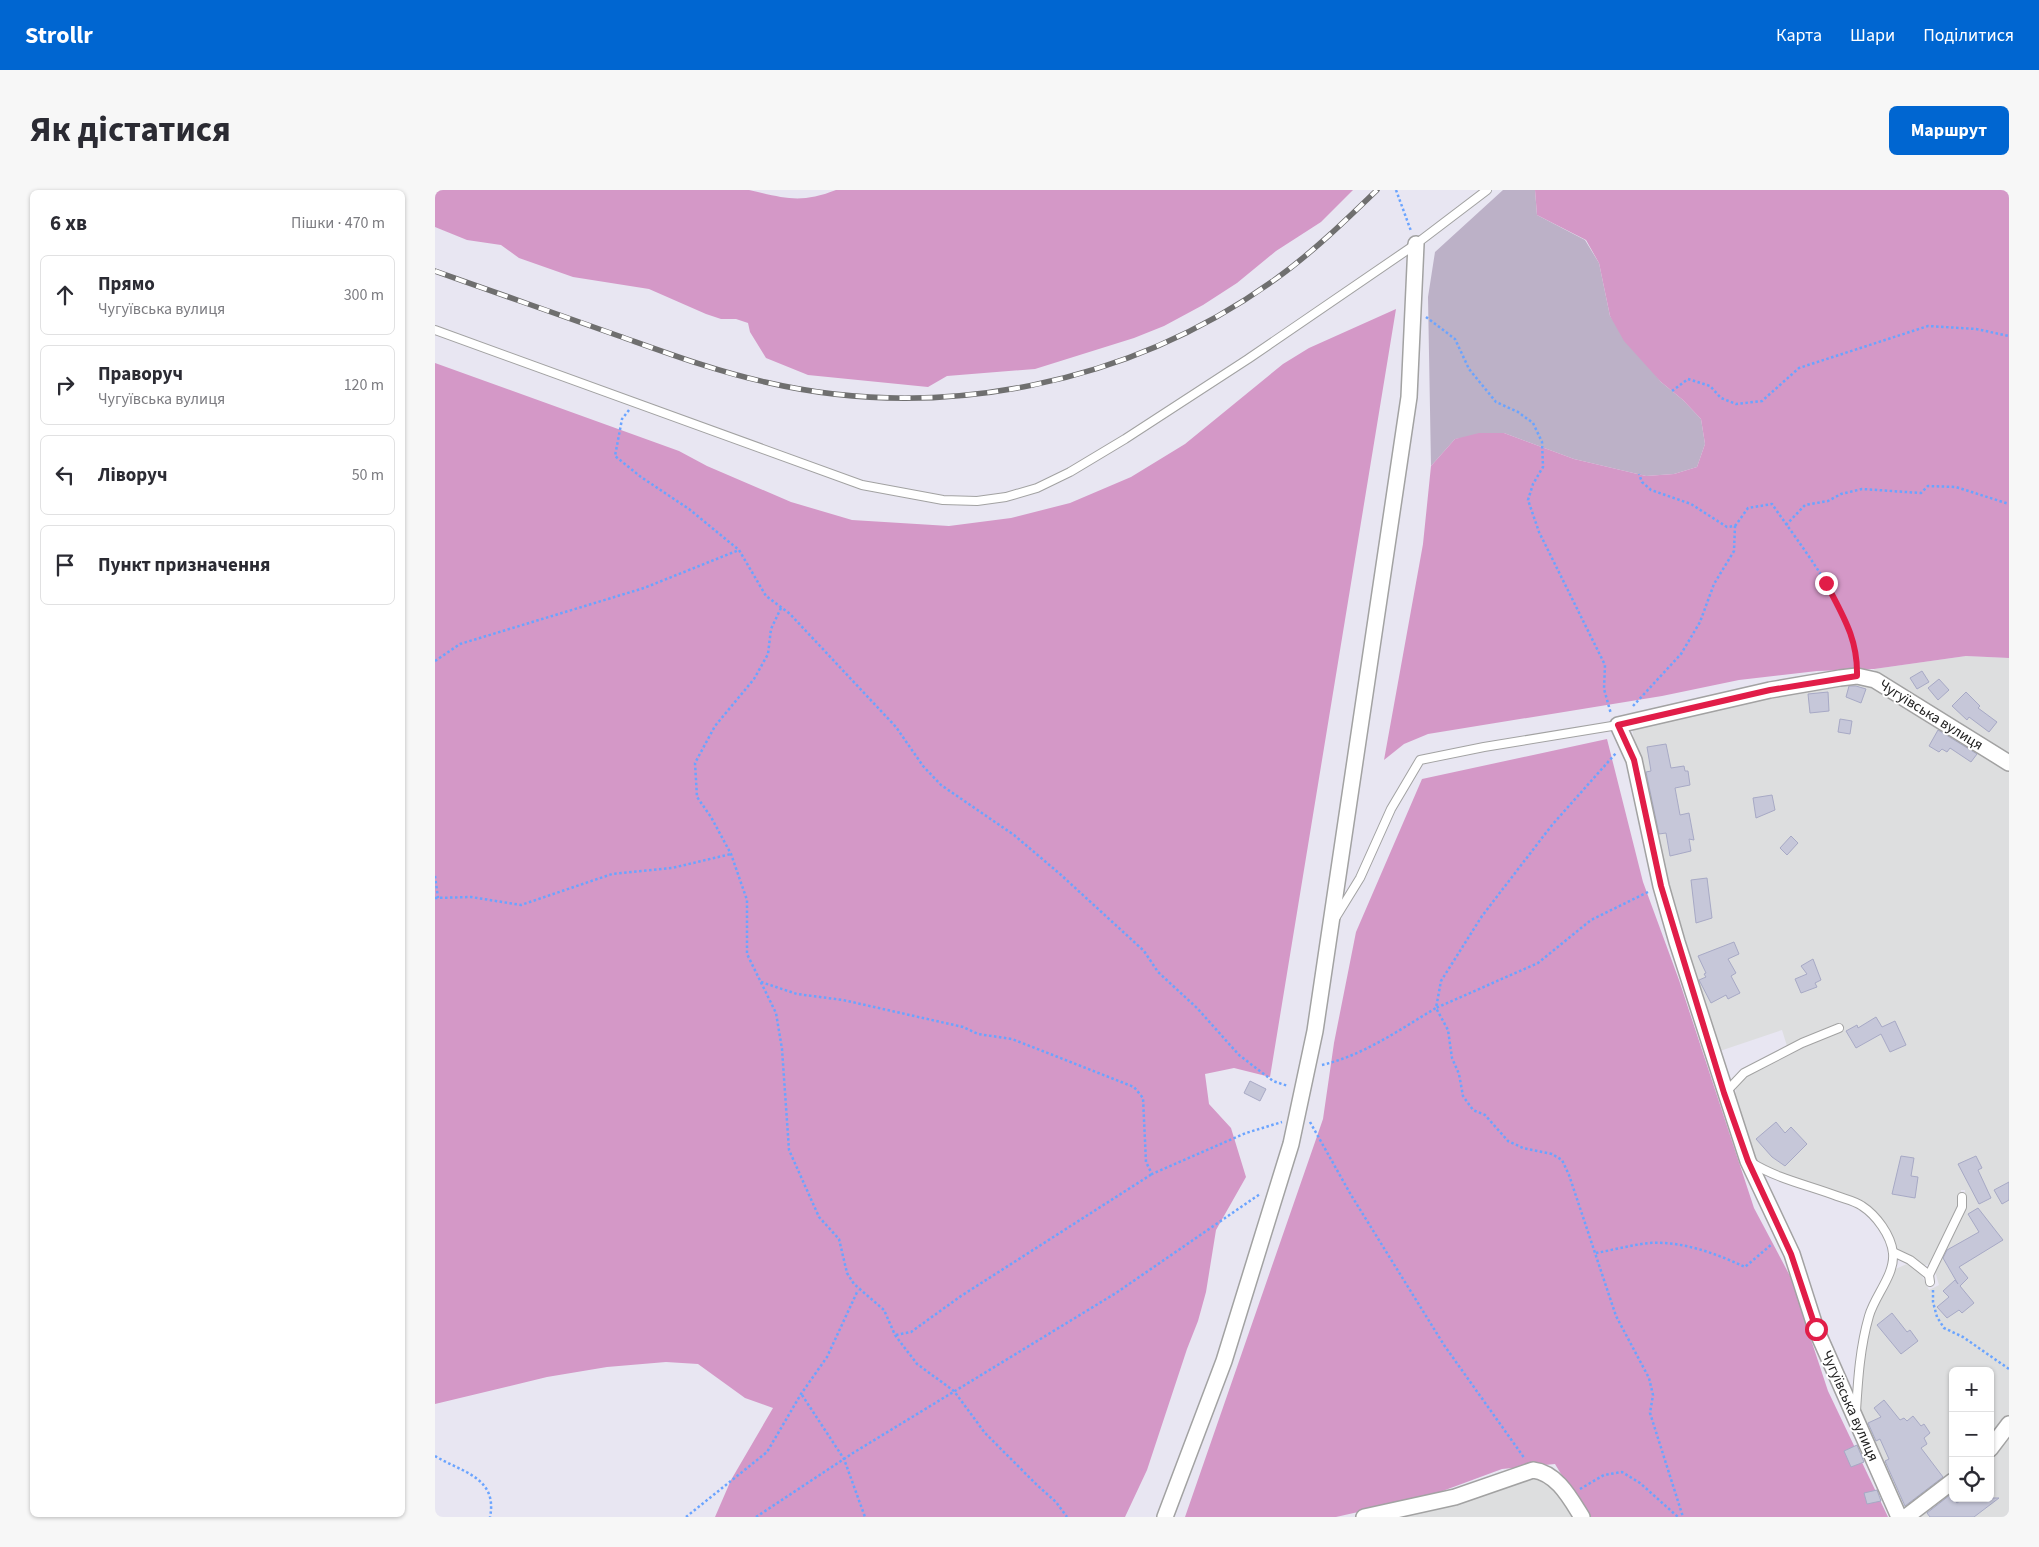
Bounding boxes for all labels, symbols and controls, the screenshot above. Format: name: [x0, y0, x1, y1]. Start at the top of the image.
text: Strollr: [25, 18, 93, 53]
text: Карта: [1776, 23, 1822, 48]
text: Шари: [1850, 23, 1895, 48]
text: Поділитися: [1923, 23, 2014, 48]
text: Як дістатися: [30, 105, 231, 155]
button: Маршрут: [1889, 106, 2009, 155]
text: 6 хв: [50, 208, 87, 238]
text: Пішки · 470 m: [291, 212, 385, 234]
text: Прямо: [98, 271, 155, 298]
icon: ahead: [51, 281, 79, 309]
text: 300 m: [344, 284, 384, 306]
text: Чугуївська вулиця: [98, 298, 225, 320]
text: Праворуч: [98, 361, 183, 388]
icon: right: [51, 371, 79, 399]
text: 120 m: [344, 374, 384, 396]
text: Чугуївська вулиця: [98, 388, 225, 410]
icon: left: [51, 461, 79, 489]
text: Ліворуч: [98, 462, 167, 489]
text: 50 m: [352, 464, 384, 486]
icon: arrive: [51, 551, 79, 579]
text: Пункт призначення: [98, 552, 270, 579]
route end: [1815, 572, 1838, 595]
street label: Чугуївська вулиця: [1875, 674, 1987, 756]
route start: [1805, 1318, 1828, 1341]
street label: Чугуївська вулиця: [1816, 1347, 1884, 1465]
map controls: [1949, 1367, 1994, 1502]
button: +: [1949, 1367, 1994, 1412]
button: −: [1949, 1412, 1994, 1457]
button: locate: [1949, 1457, 1994, 1502]

